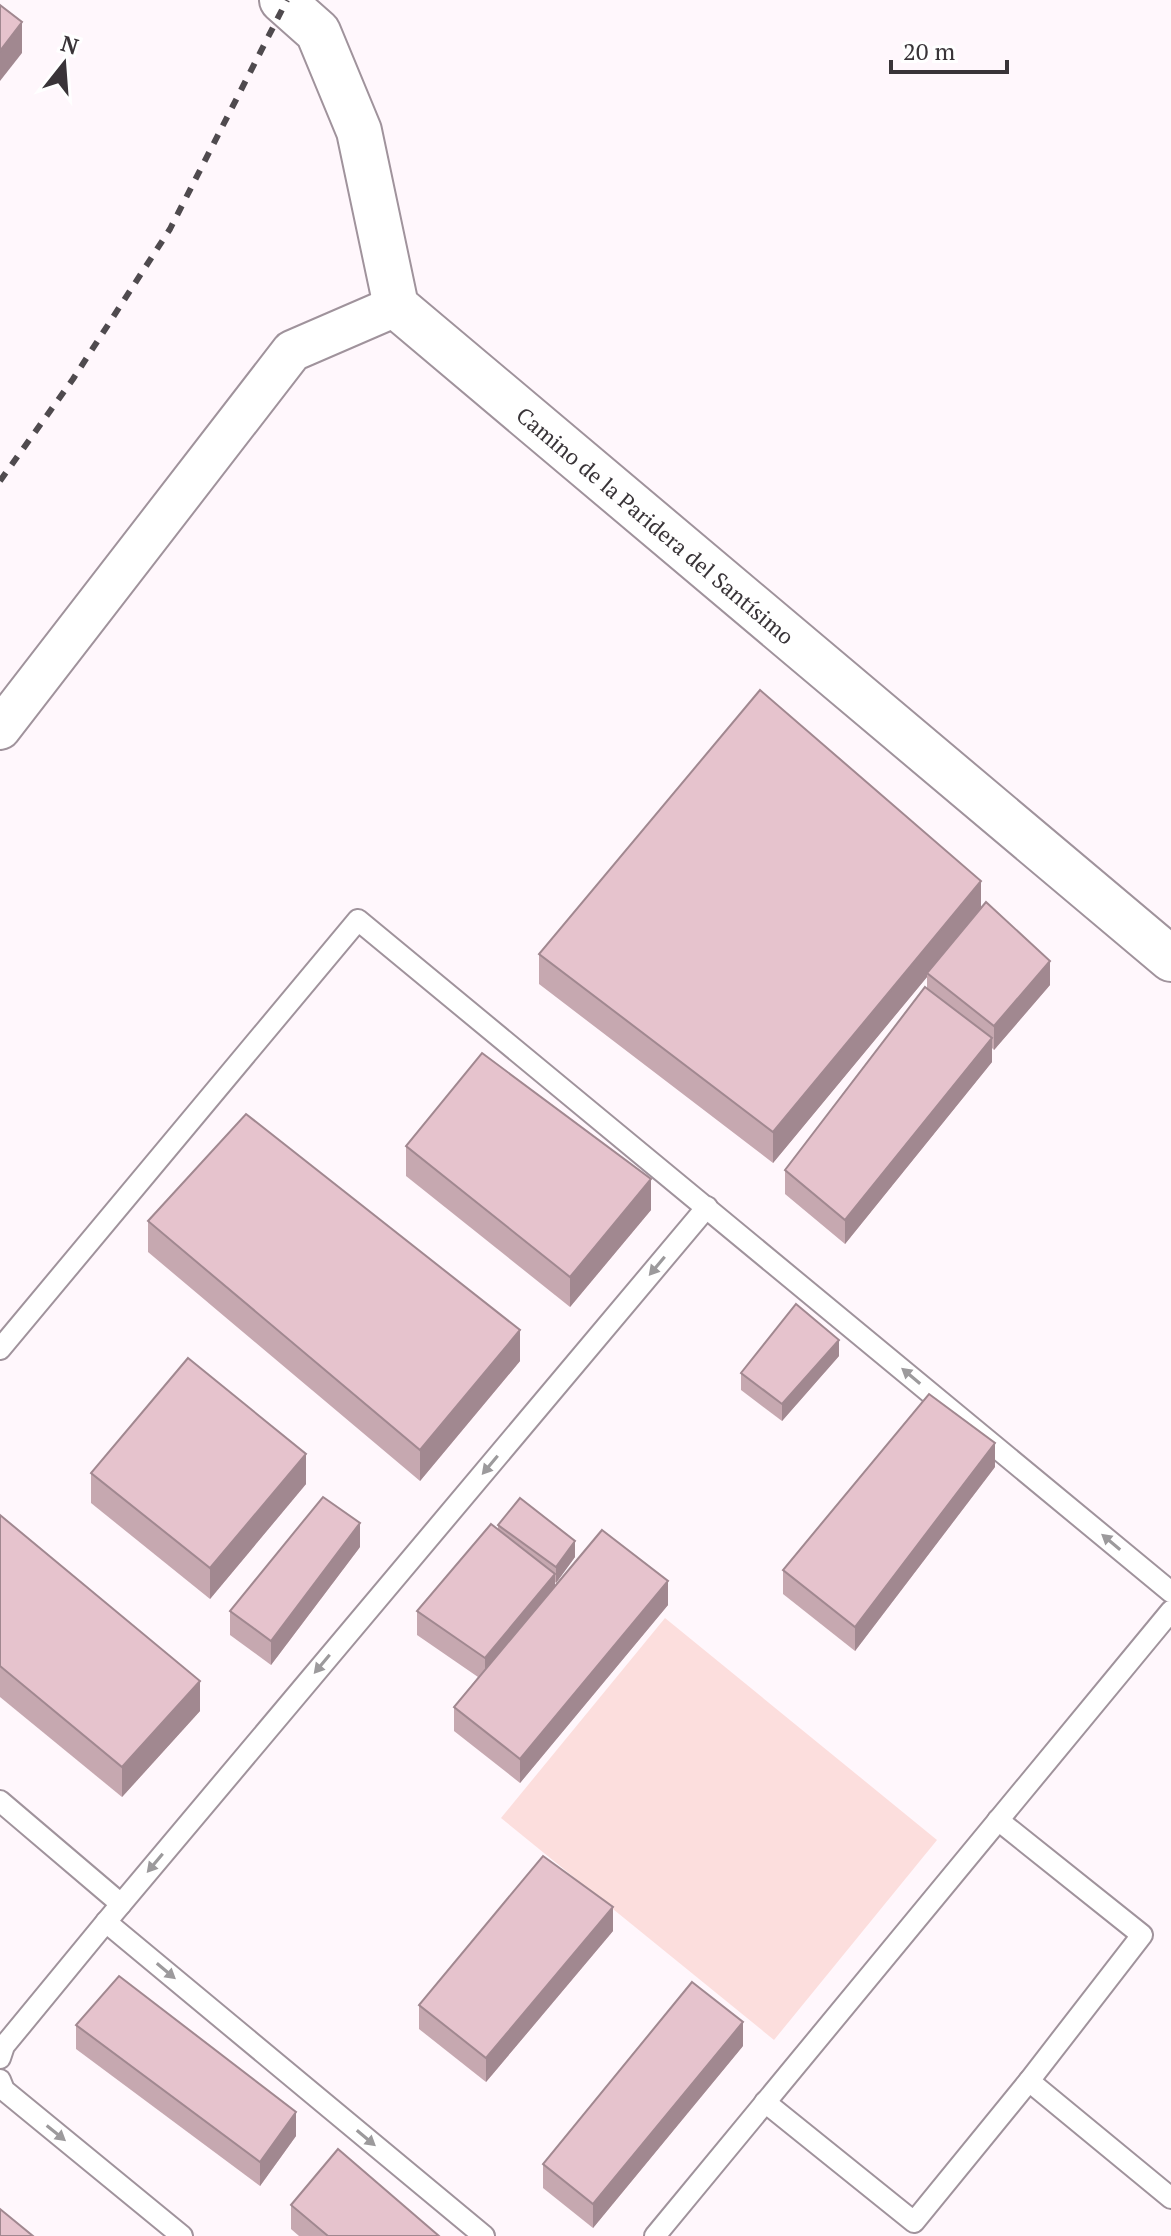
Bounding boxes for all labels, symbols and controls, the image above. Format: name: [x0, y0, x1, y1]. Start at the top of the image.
north arrow: [24, 24, 104, 104]
scale bar: [891, 24, 1007, 74]
text: N: [58, 28, 83, 61]
text: 20 m: [903, 35, 955, 67]
street label: Camino de la Paridera del Santísimo: [511, 400, 801, 650]
one-way arrow: [649, 1256, 666, 1276]
one-way arrow: [901, 1368, 921, 1385]
one-way arrow: [482, 1455, 499, 1475]
one-way arrow: [1101, 1534, 1121, 1551]
one-way arrow: [314, 1654, 331, 1674]
one-way arrow: [147, 1853, 164, 1873]
one-way arrow: [156, 1962, 176, 1979]
one-way arrow: [46, 2124, 66, 2141]
one-way arrow: [355, 2129, 375, 2146]

